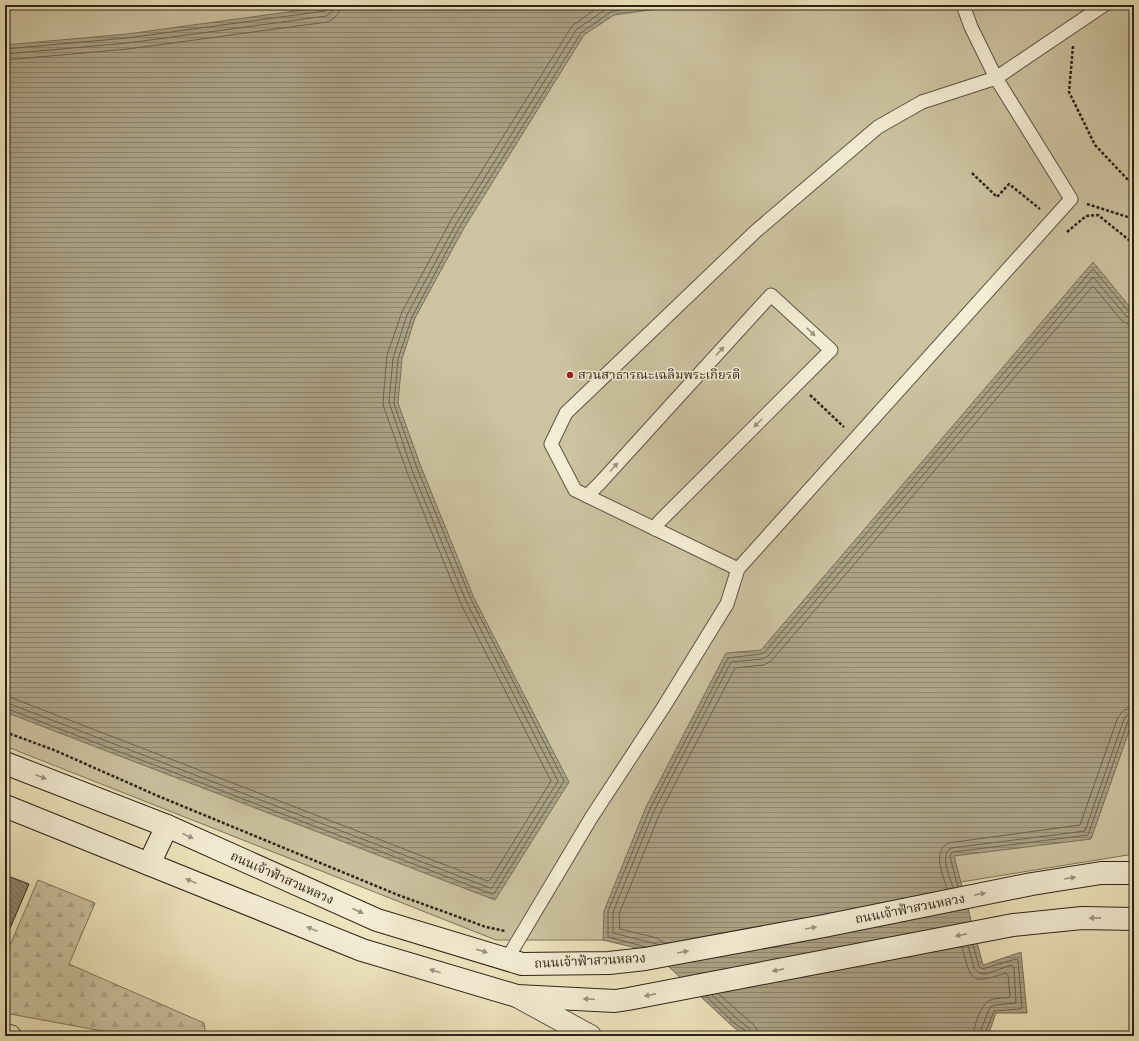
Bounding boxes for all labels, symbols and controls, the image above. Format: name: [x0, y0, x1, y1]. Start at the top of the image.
one-way arrow: [807, 327, 816, 336]
one-way arrow: [716, 346, 725, 356]
place label: สวนสาธารณะเฉลิมพระเกียรติ: [578, 367, 740, 383]
marker: สวนสาธารณะเฉลิมพระเกียรติ: [565, 370, 575, 380]
one-way arrow: [753, 418, 763, 428]
one-way arrow: [609, 463, 618, 472]
one-way arrow: [36, 775, 48, 781]
one-way arrow: [182, 833, 194, 839]
street label: ถนนเจ้าฟ้าสวนหลวง: [228, 848, 336, 908]
one-way arrow: [1064, 875, 1076, 881]
one-way arrow: [186, 878, 197, 884]
street label: ถนนเจ้าฟ้าสวนหลวง: [854, 891, 966, 927]
one-way arrow: [974, 891, 986, 897]
one-way arrow: [352, 908, 364, 915]
one-way arrow: [1088, 915, 1101, 921]
one-way arrow: [805, 925, 817, 931]
one-way arrow: [305, 926, 317, 932]
one-way arrow: [955, 933, 967, 939]
one-way arrow: [476, 948, 488, 954]
one-way arrow: [677, 949, 690, 955]
street label: ถนนเจ้าฟ้าสวนหลวง: [534, 950, 646, 972]
one-way arrow: [429, 968, 441, 974]
one-way arrow: [772, 968, 784, 974]
one-way arrow: [644, 992, 657, 998]
one-way arrow: [583, 996, 595, 1003]

